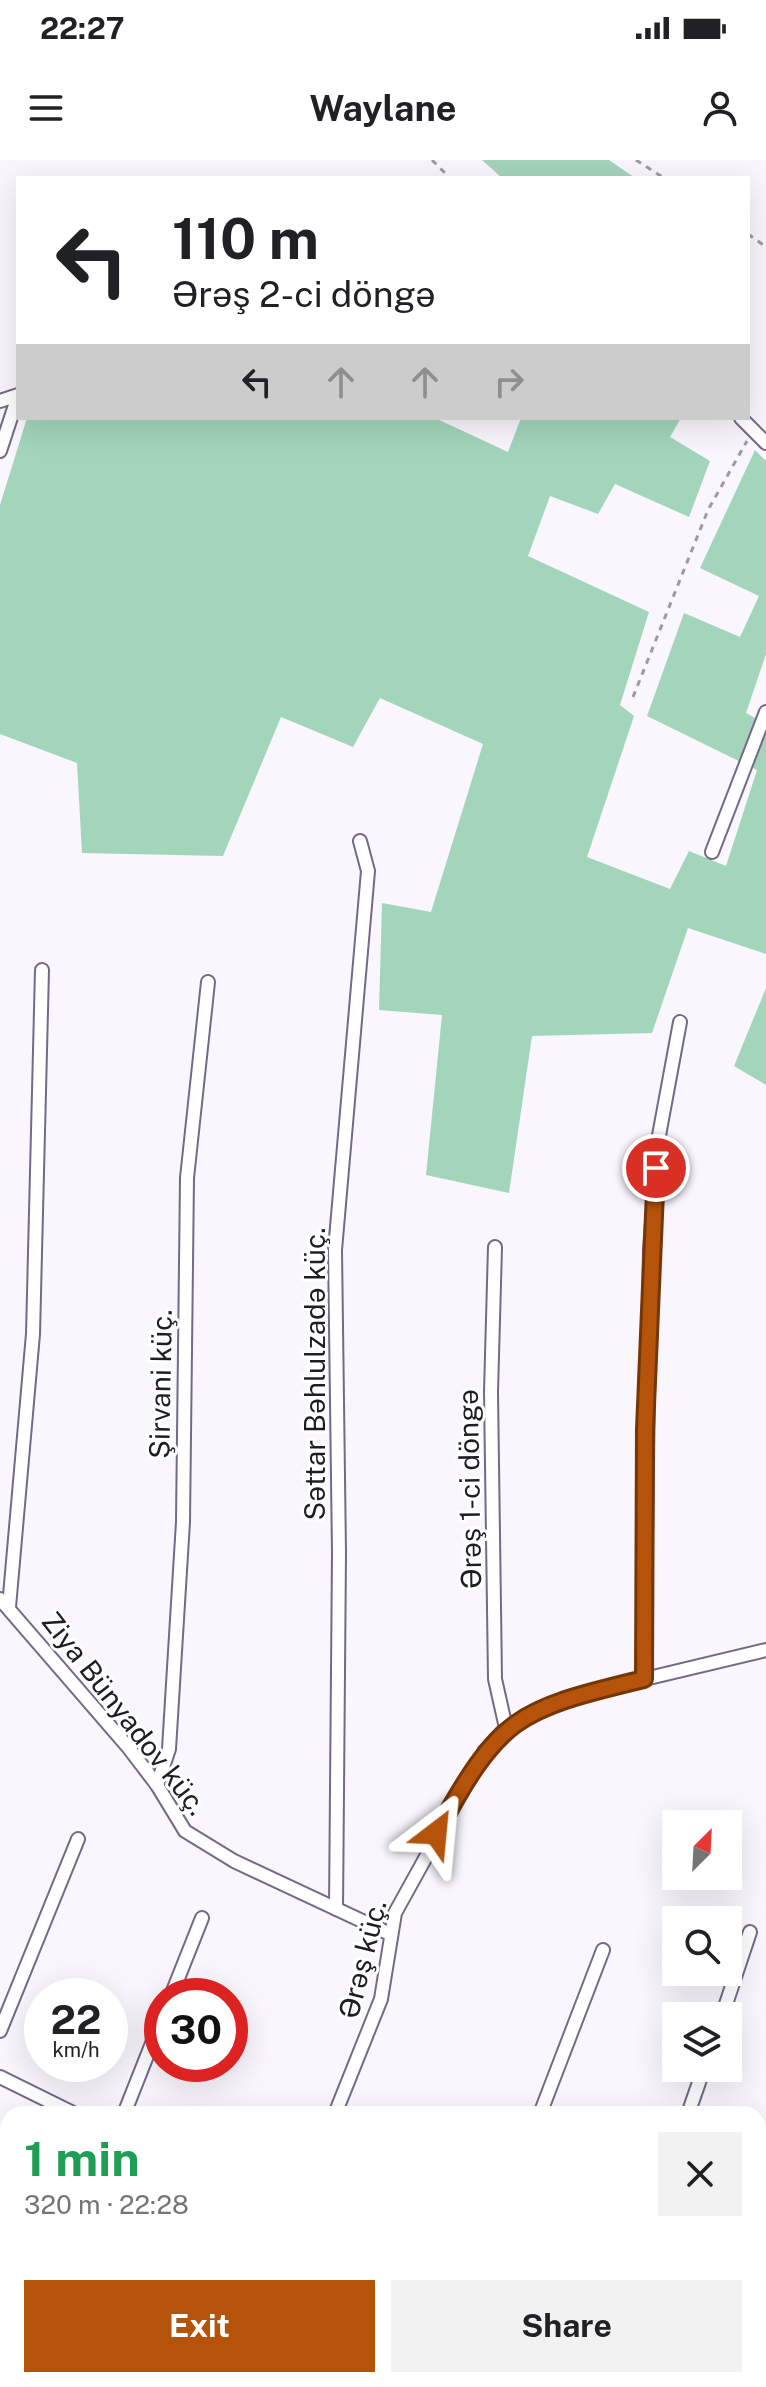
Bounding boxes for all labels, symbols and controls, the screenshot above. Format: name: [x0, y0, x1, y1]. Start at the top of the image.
text: 22:27: [40, 10, 125, 46]
icon: menu: [24, 86, 68, 130]
icon: person: [698, 86, 742, 130]
text: Waylane: [309, 87, 457, 129]
text: 110 m: [172, 206, 319, 272]
icon: left: [40, 208, 144, 312]
text: Ərəş 2-ci döngə: [172, 273, 436, 315]
icon: left: [235, 360, 279, 404]
icon: ahead: [319, 360, 363, 404]
icon: ahead: [403, 360, 447, 404]
icon: right: [487, 360, 531, 404]
pin: [622, 1134, 690, 1202]
icon: arrive: [634, 1146, 678, 1190]
street label: Səttar Bəhlulzadə küç.: [298, 1228, 331, 1520]
street label: Şirvani küç.: [142, 1309, 178, 1459]
street label: Ərəş 1-ci döngə: [451, 1389, 487, 1589]
street label: Ziya Bünyadov küç.: [35, 1605, 215, 1821]
position arrow: [394, 1791, 478, 1875]
north arrow: [662, 1810, 742, 1890]
map controls: [662, 1810, 742, 2082]
street label: Ərəş küç.: [331, 1896, 393, 2022]
button: search: [662, 1906, 742, 1986]
speed limit sign: 30: [144, 1978, 248, 2082]
text: 22: [51, 1996, 101, 2043]
button: layers: [662, 2002, 742, 2082]
text: km/h: [52, 2038, 100, 2062]
text: 1 min: [24, 2130, 140, 2187]
button: close: [658, 2132, 742, 2216]
text: 320 m · 22:28: [24, 2189, 189, 2220]
button: Exit: [24, 2280, 375, 2372]
button: Share: [391, 2280, 742, 2372]

